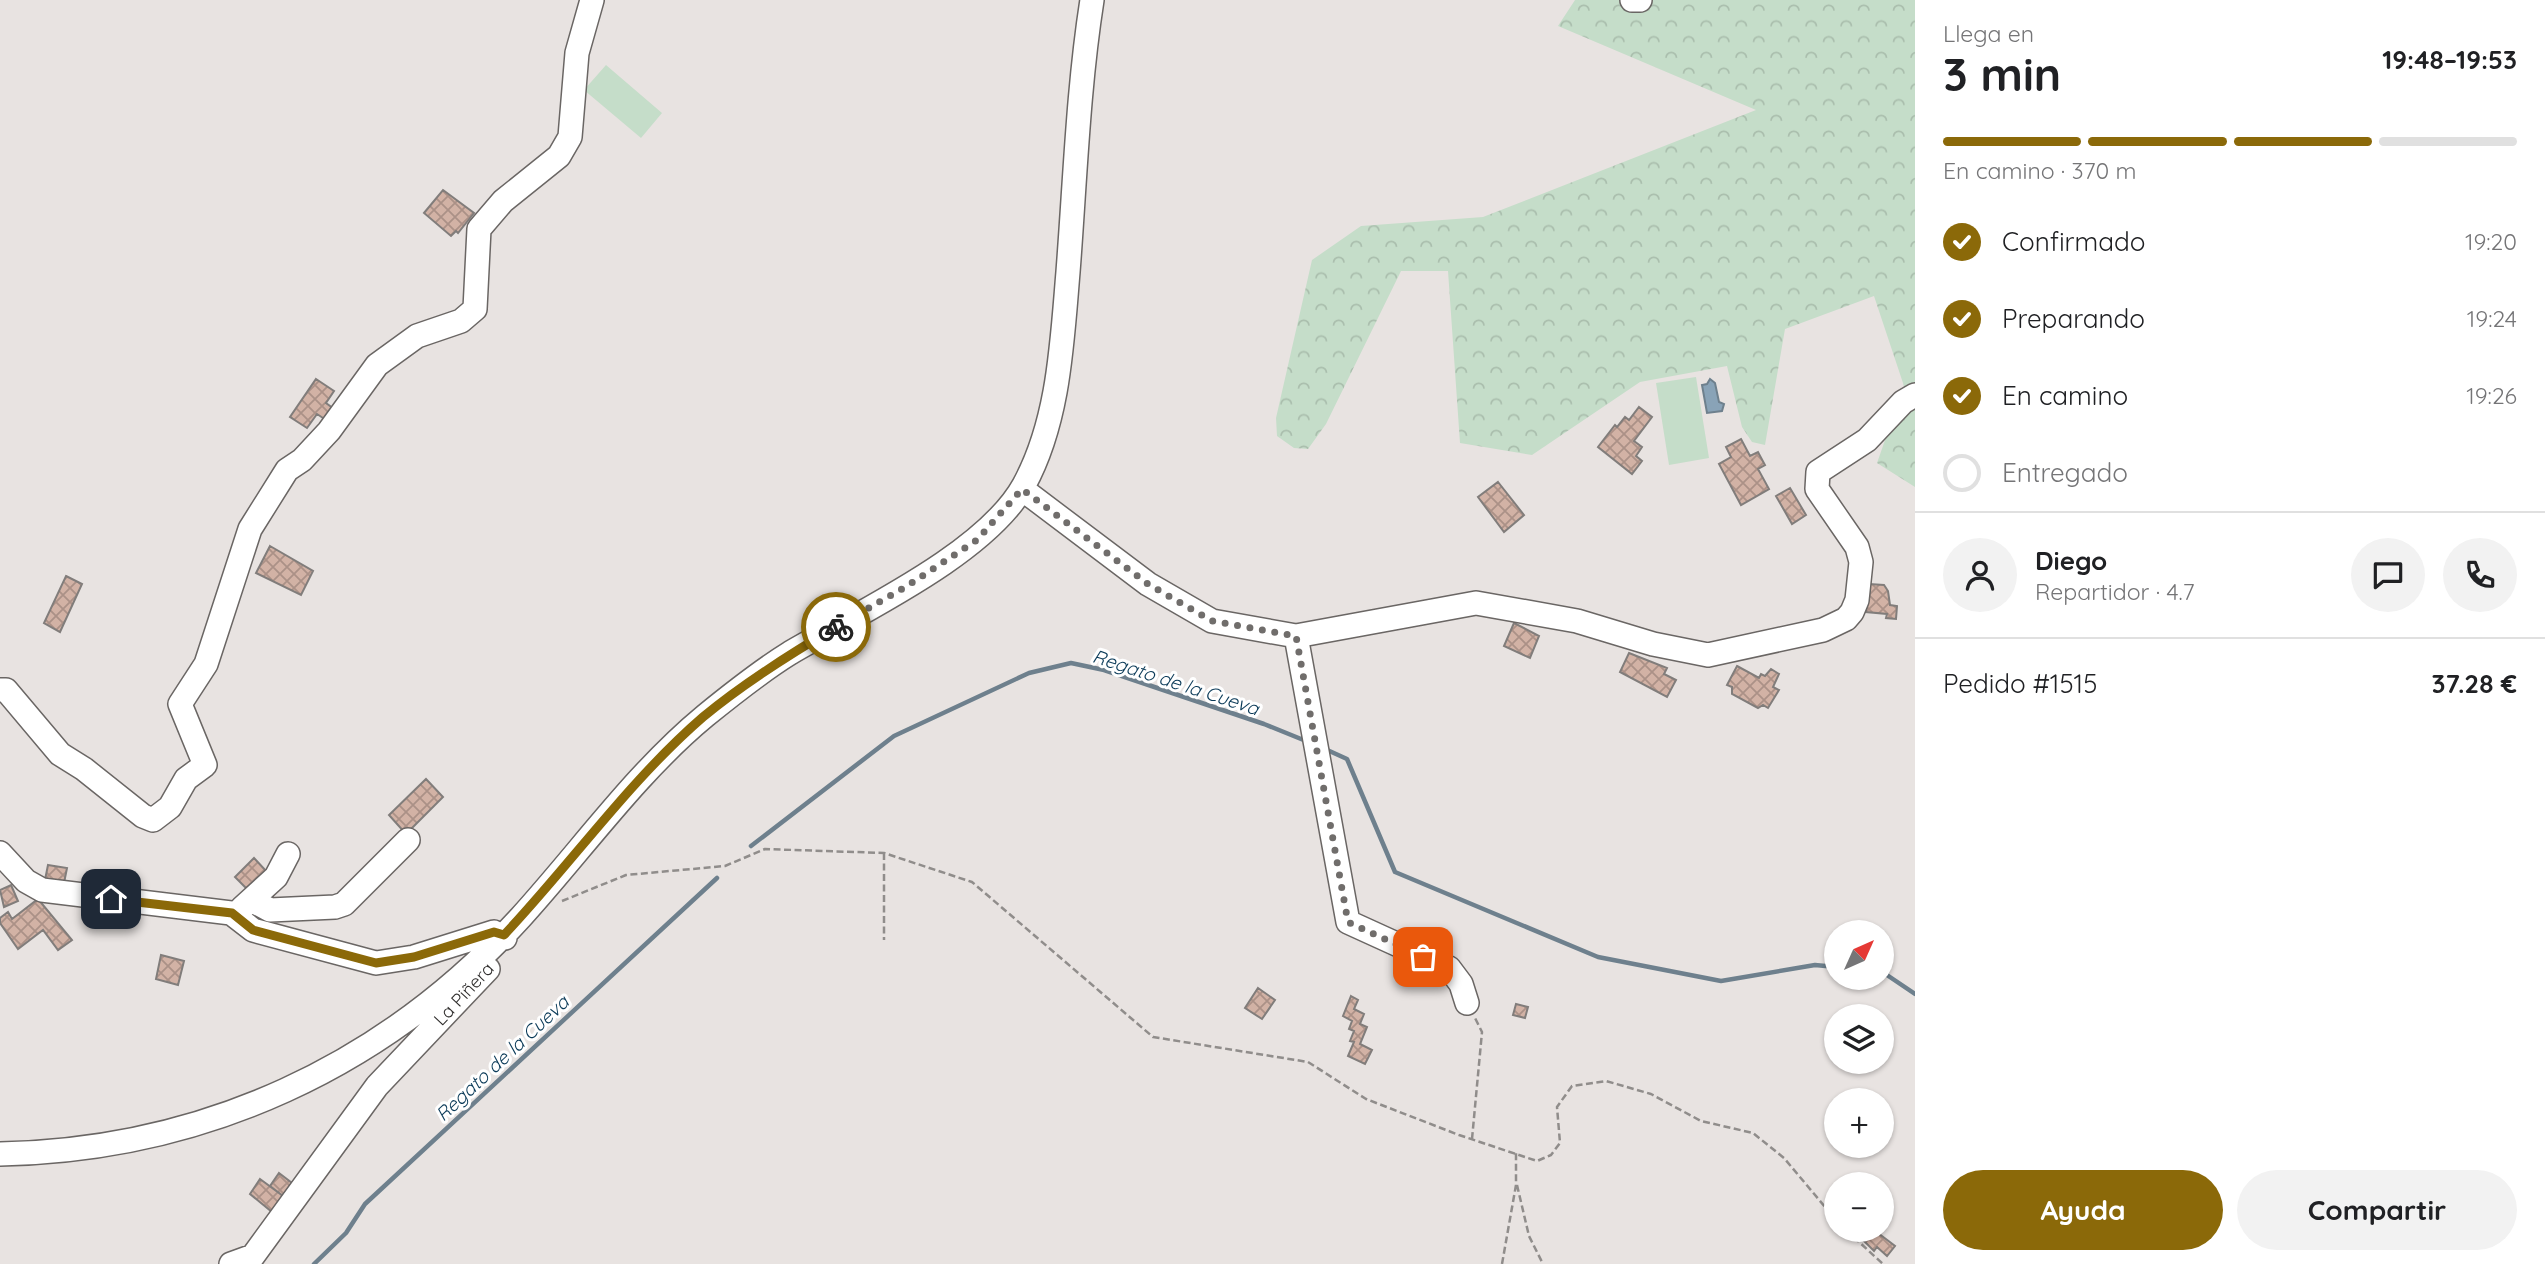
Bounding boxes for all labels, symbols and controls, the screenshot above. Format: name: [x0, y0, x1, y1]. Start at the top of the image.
text: Llega en: [1943, 19, 2034, 48]
text: 19:48–19:53: [2382, 43, 2517, 76]
text: 3 min: [1943, 45, 2061, 103]
text: En camino · 370 m: [1943, 156, 2136, 185]
icon: check: [1943, 223, 1981, 261]
text: Confirmado: [2002, 225, 2146, 258]
text: 19:20: [2465, 227, 2517, 256]
icon: check: [1943, 300, 1981, 338]
text: Preparando: [2002, 302, 2145, 335]
text: 19:24: [2467, 304, 2517, 333]
icon: check: [1943, 377, 1981, 415]
text: En camino: [2002, 379, 2128, 412]
text: 19:26: [2466, 381, 2517, 410]
text: Entregado: [2002, 456, 2128, 489]
button: person: [1943, 538, 2017, 612]
button: chat: [2351, 538, 2425, 612]
button: phone: [2443, 538, 2517, 612]
text: Diego: [2035, 544, 2107, 577]
text: Repartidor · 4.7: [2035, 577, 2195, 606]
courier: [801, 592, 871, 662]
icon: bike: [817, 608, 855, 646]
water label: Regato de la Cueva: [1090, 644, 1264, 721]
text: Pedido #1515: [1943, 667, 2097, 700]
text: 37.28 €: [2431, 667, 2517, 700]
pin: [81, 869, 141, 929]
icon: home: [92, 880, 130, 918]
north arrow: [1824, 920, 1894, 990]
map controls: [1824, 920, 1894, 1242]
pin: [1393, 927, 1453, 987]
icon: bag: [1404, 938, 1442, 976]
street label: La Piñera: [429, 957, 499, 1030]
water label: Regato de la Cueva: [430, 989, 575, 1126]
button: layers: [1824, 1004, 1894, 1074]
button: +: [1824, 1088, 1894, 1158]
button: Ayuda: [1943, 1170, 2223, 1250]
button: Compartir: [2237, 1170, 2517, 1250]
button: −: [1824, 1172, 1894, 1242]

